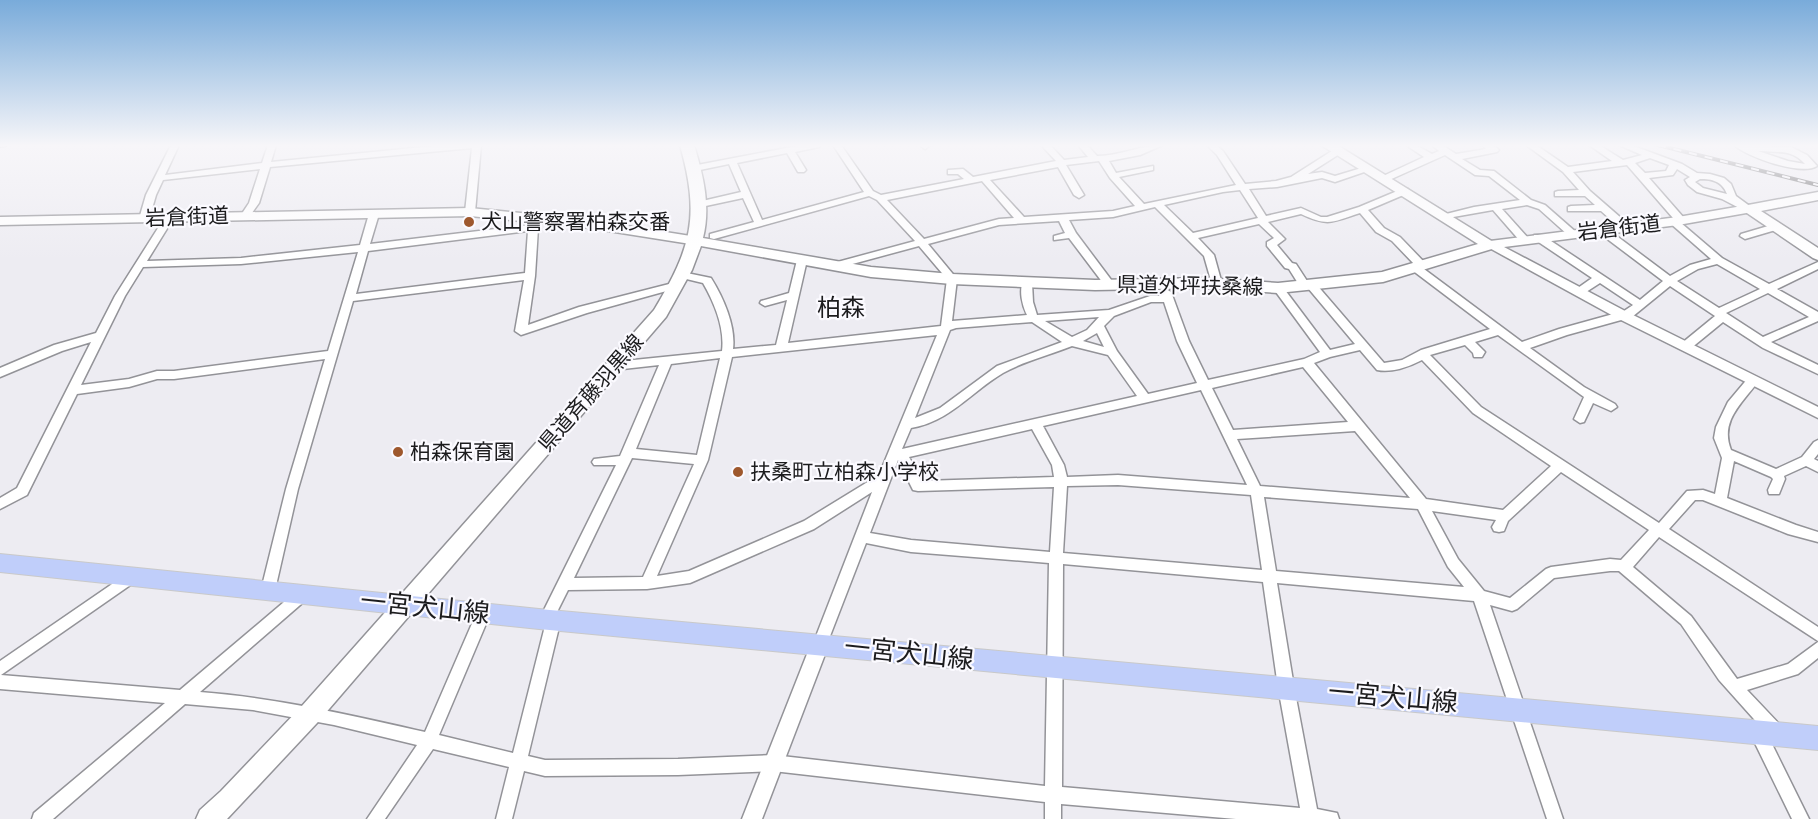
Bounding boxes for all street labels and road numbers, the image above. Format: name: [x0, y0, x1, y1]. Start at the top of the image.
street label: 岩倉街道: [145, 202, 229, 230]
street label: 岩倉街道: [1576, 209, 1662, 245]
street label: 県道外坪扶桑線: [1116, 271, 1264, 299]
street label: 県道斉藤羽黒線: [532, 328, 648, 456]
street label: 一宮犬山線: [359, 583, 491, 630]
street label: 一宮犬山線: [843, 629, 975, 676]
street label: 一宮犬山線: [1327, 674, 1459, 719]

